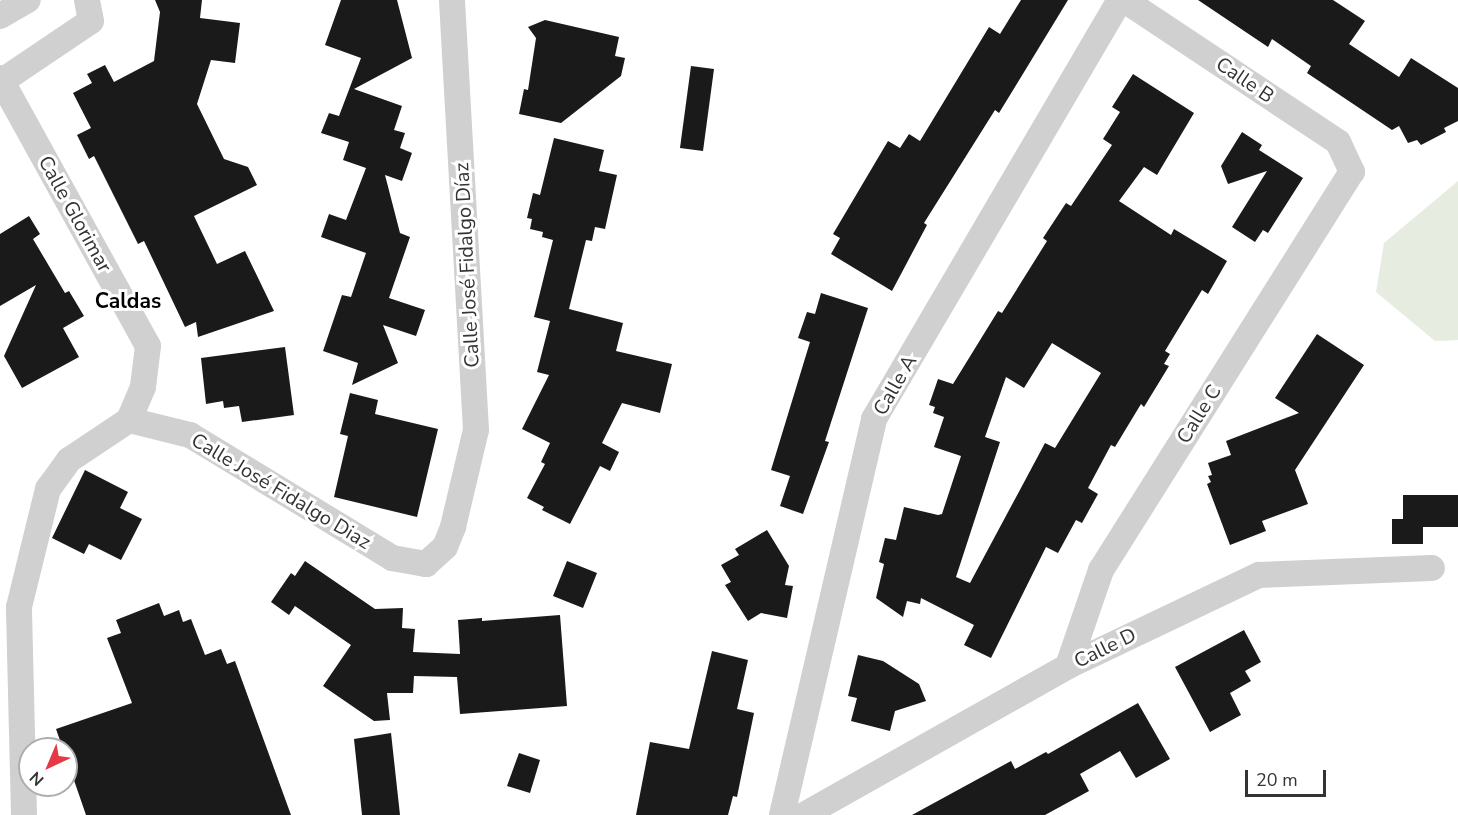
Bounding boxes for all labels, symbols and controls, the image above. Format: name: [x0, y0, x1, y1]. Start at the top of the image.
street label: Calle B: [1211, 52, 1279, 108]
street label: Calle Glorimar: [33, 152, 117, 276]
street label: Calle José Fidalgo Díaz: [450, 162, 484, 368]
district label: Caldas: [95, 288, 161, 314]
street label: Calle A: [868, 350, 922, 420]
street label: Calle C: [1172, 380, 1226, 448]
street label: Calle José Fidalgo Diaz: [187, 428, 375, 554]
street label: Calle D: [1070, 623, 1140, 673]
north arrow: [18, 737, 78, 797]
scale bar: [1248, 758, 1329, 796]
text: N: [25, 766, 49, 791]
text: 20 m: [1256, 768, 1298, 792]

